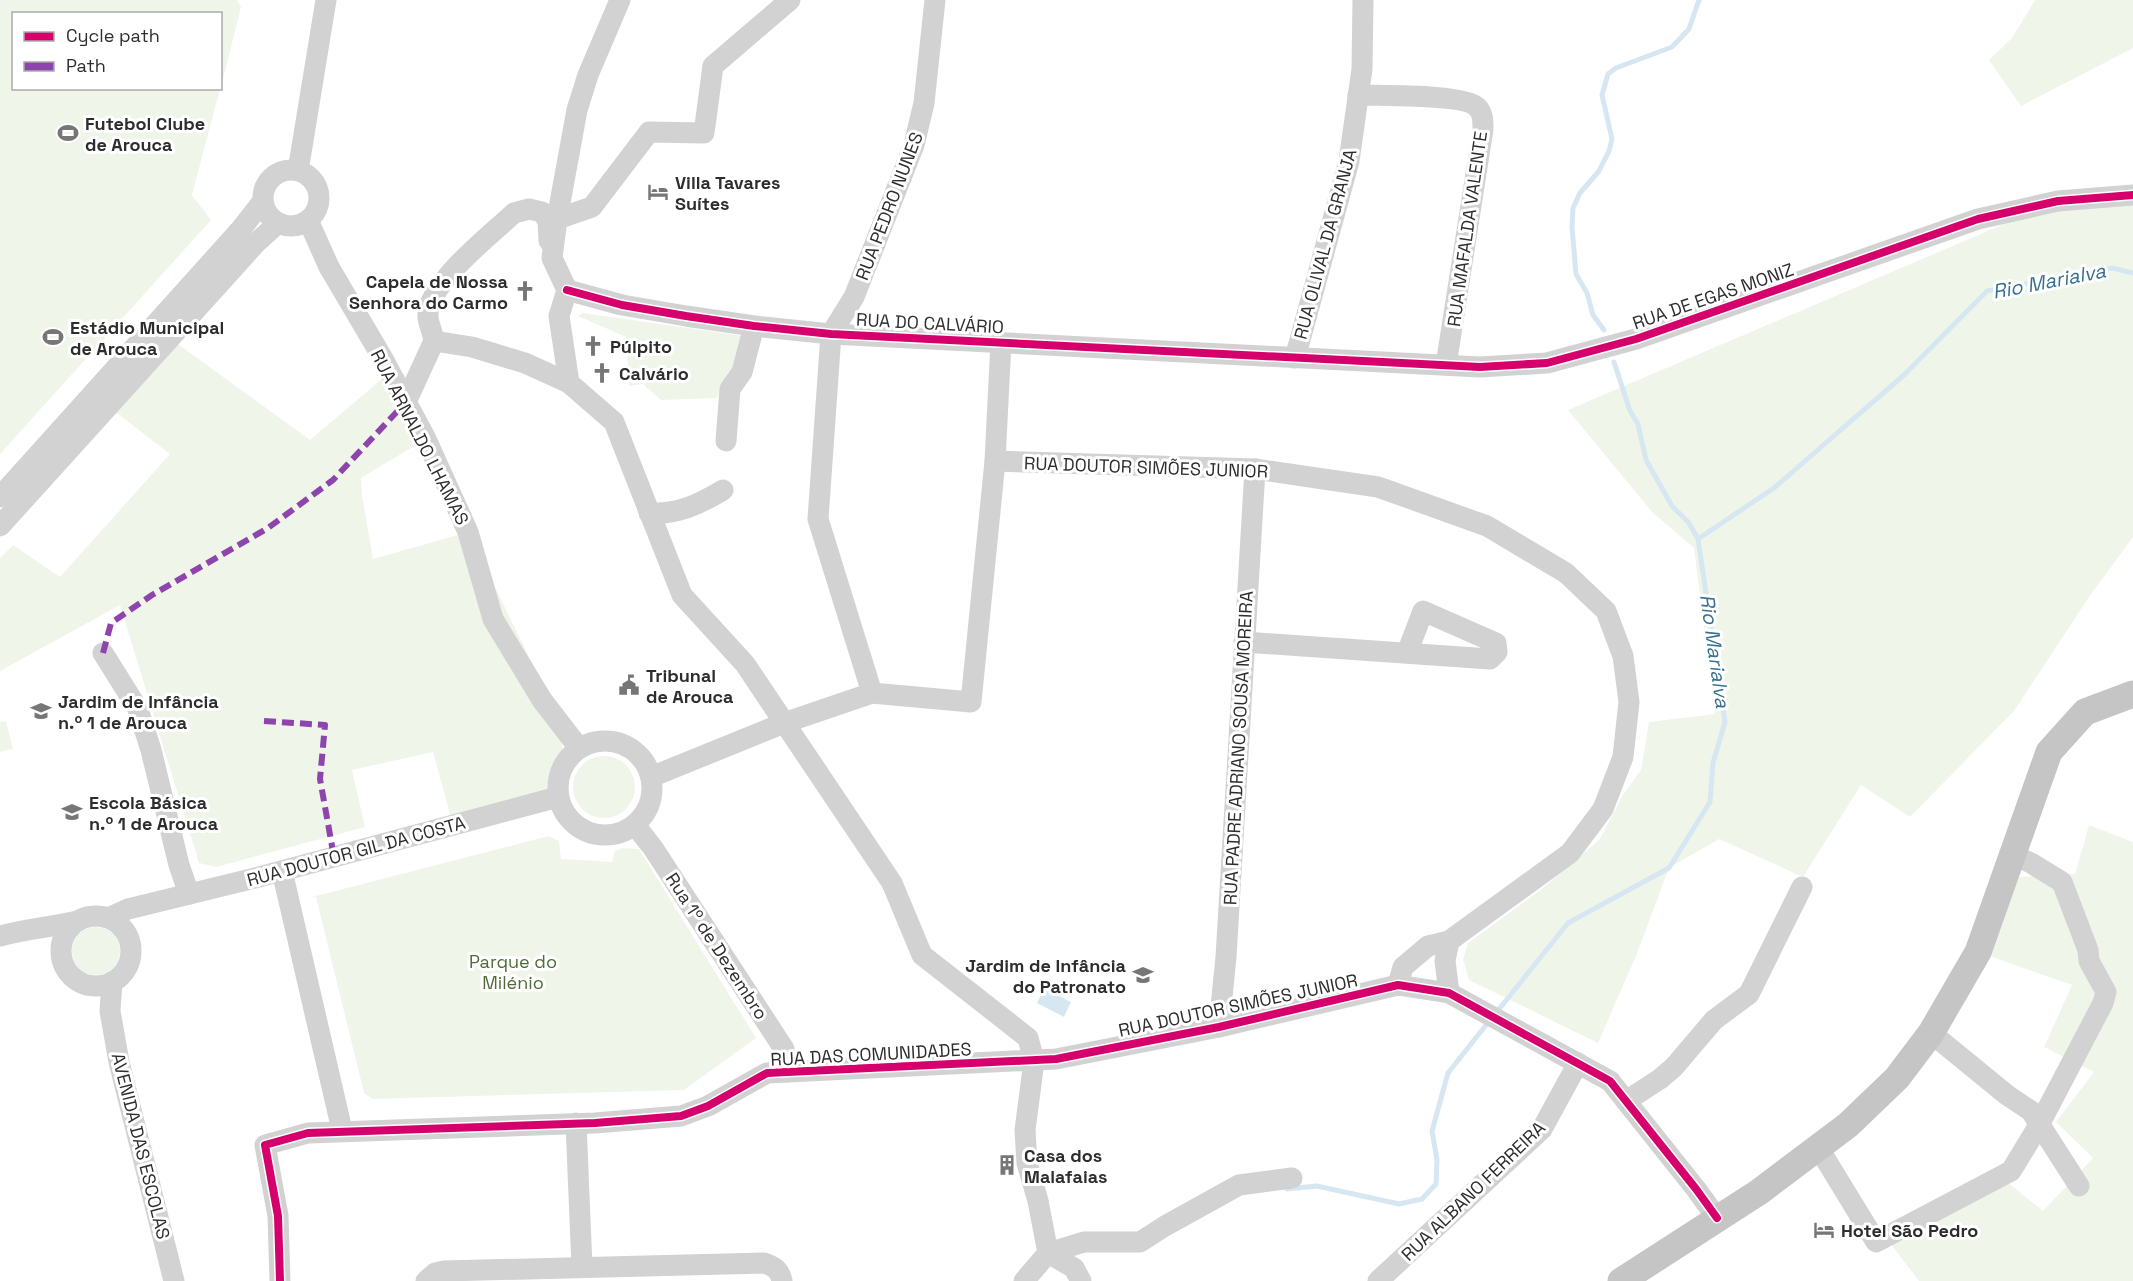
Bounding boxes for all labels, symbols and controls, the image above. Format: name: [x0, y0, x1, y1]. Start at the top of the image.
legend: [12, 12, 222, 90]
text: Cycle path: [66, 24, 160, 47]
text: Path: [66, 54, 106, 77]
place label: Futebol Clube de Arouca: [85, 112, 205, 156]
sports icon: Futebol Clube de Arouca: [56, 121, 80, 145]
street label: RUA PEDRO NUNES: [850, 129, 928, 283]
street label: RUA MAFALDA VALENTE: [1442, 130, 1492, 328]
street label: RUA OLIVAL DA GRANJA: [1289, 146, 1361, 342]
place label: Villa Tavares Suítes: [675, 171, 781, 215]
hotel icon: Villa Tavares Suítes: [646, 180, 670, 204]
water label: Rio Marialva: [1990, 257, 2108, 305]
street label: RUA DE EGAS MONIZ: [1629, 258, 1797, 334]
place label: Capela de Nossa Senhora do Carmo: [349, 270, 509, 314]
church icon: Capela de Nossa Senhora do Carmo: [513, 279, 537, 303]
street label: RUA DO CALVÁRIO: [856, 308, 1004, 338]
place label: Estádio Municipal de Arouca: [70, 316, 224, 360]
sports icon: Estádio Municipal de Arouca: [41, 325, 65, 349]
church icon: Púlpito: [581, 334, 605, 358]
place label: Púlpito: [610, 335, 672, 358]
street label: RUA ARNALDO LHAMAS: [366, 345, 474, 529]
church icon: Calvário: [590, 361, 614, 385]
place label: Calvário: [619, 362, 689, 385]
street label: RUA DOUTOR SIMÕES JUNIOR: [1024, 451, 1268, 483]
street label: RUA PADRE ADRIANO SOUSA MOREIRA: [1218, 590, 1258, 906]
water label: Rio Marialva: [1694, 592, 1736, 710]
place label: Tribunal de Arouca: [646, 664, 734, 708]
public building icon: Tribunal de Arouca: [617, 673, 641, 697]
place label: Jardim de Infância n.º 1 de Arouca: [58, 690, 219, 734]
school or university icon: Jardim de Infância n.º 1 de Arouca: [29, 699, 53, 723]
place label: Escola Básica n.º 1 de Arouca: [89, 791, 219, 835]
school or university icon: Escola Básica n.º 1 de Arouca: [60, 800, 84, 824]
street label: RUA DOUTOR GIL DA COSTA: [244, 811, 468, 891]
street label: Rua 1º de Dezembro: [661, 868, 773, 1024]
park label: Parque do Milénio: [469, 950, 557, 994]
place label: Jardim de Infância do Patronato: [965, 954, 1127, 998]
school or university icon: Jardim de Infância do Patronato: [1131, 963, 1155, 987]
street label: RUA DOUTOR SIMÕES JUNIOR: [1116, 968, 1360, 1042]
street label: RUA DAS COMUNIDADES: [770, 1037, 972, 1071]
street label: AVENIDA DAS ESCOLAS: [107, 1050, 175, 1242]
street label: RUA ALBANO FERREIRA: [1396, 1116, 1550, 1266]
place label: Casa dos Malafaias: [1024, 1144, 1107, 1188]
building icon: Casa dos Malafaias: [995, 1153, 1019, 1177]
hotel icon: Hotel São Pedro: [1812, 1218, 1836, 1242]
place label: Hotel São Pedro: [1841, 1219, 1978, 1242]

